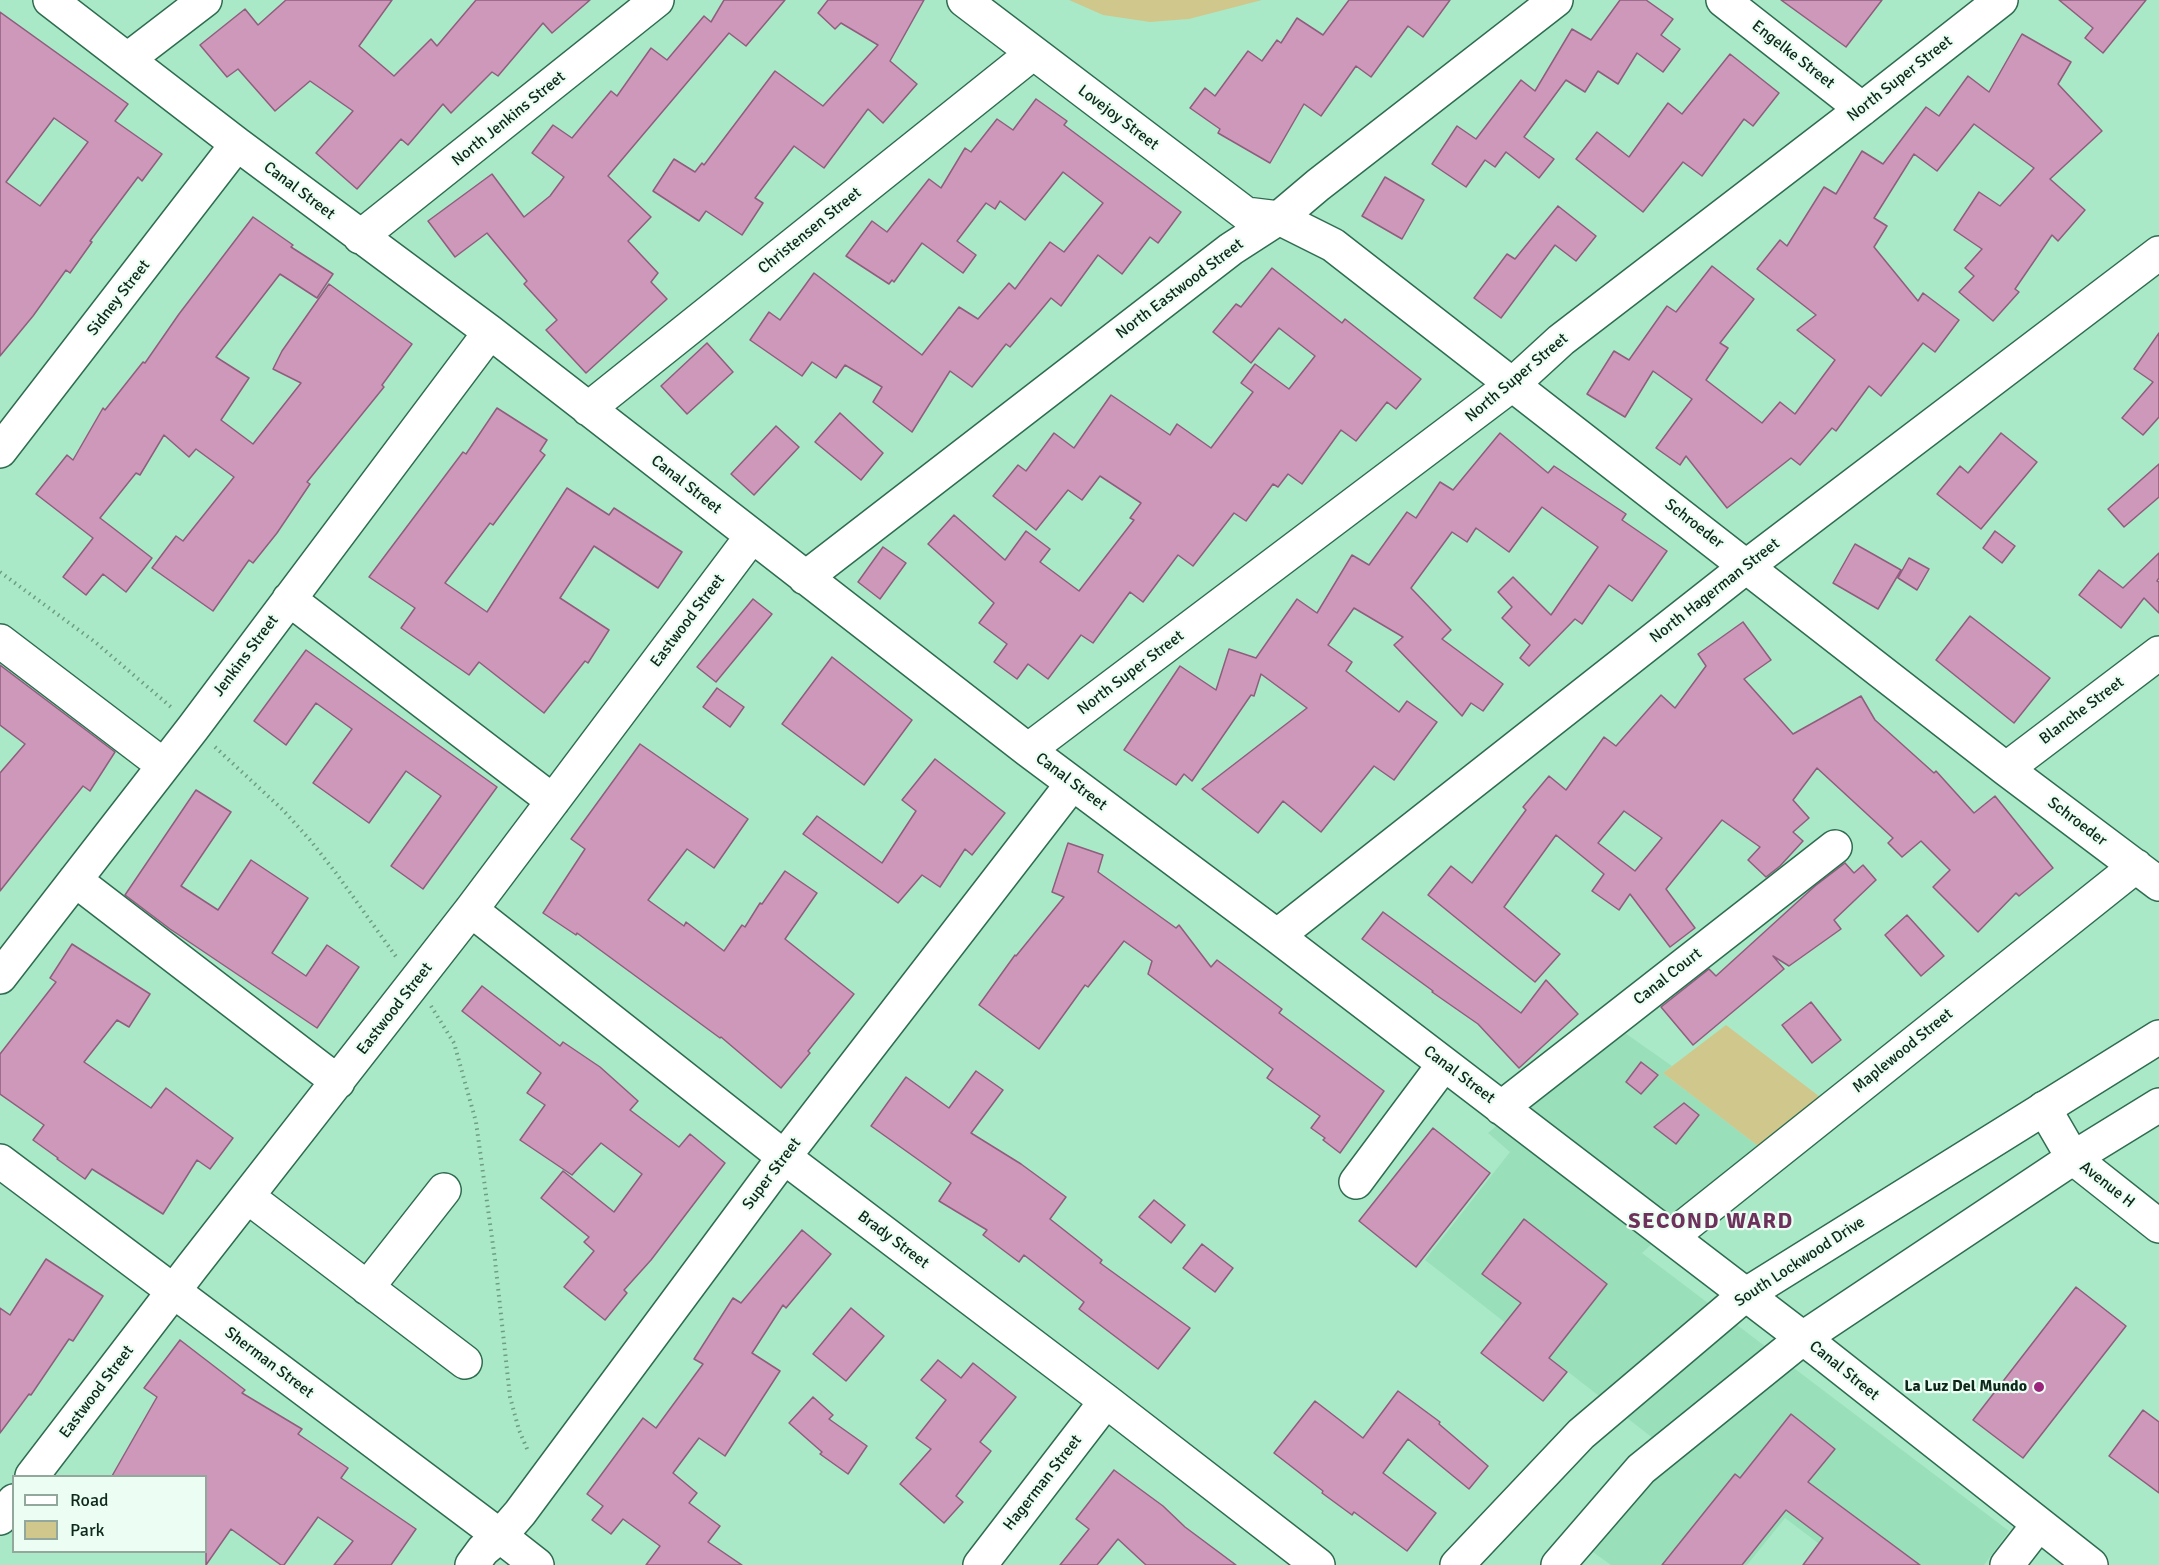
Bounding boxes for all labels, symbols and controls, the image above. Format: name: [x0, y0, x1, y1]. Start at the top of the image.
street label: Engelke Street: [1748, 17, 1838, 93]
street label: North Super Street: [1843, 32, 1957, 126]
street label: North Jenkins Street: [448, 67, 570, 171]
street label: Lovejoy Street: [1074, 81, 1162, 155]
street label: Canal Street: [260, 158, 338, 224]
street label: Christensen Street: [755, 184, 865, 278]
street label: North Eastwood Street: [1112, 235, 1248, 343]
street label: Sidney Street: [83, 256, 155, 340]
street label: North Super Street: [1462, 329, 1572, 427]
street label: Canal Street: [647, 451, 725, 519]
street label: Schroeder: [1661, 495, 1727, 553]
street label: North Hagerman Street: [1646, 534, 1784, 648]
street label: Eastwood Street: [647, 571, 729, 671]
street label: Jenkins Street: [209, 611, 283, 701]
street label: North Super Street: [1074, 627, 1188, 719]
street label: Blanche Street: [2036, 673, 2128, 749]
street label: Canal Street: [1032, 749, 1110, 815]
street label: Schroeder: [2043, 793, 2111, 851]
street label: Canal Court: [1630, 944, 1706, 1010]
street label: Eastwood Street: [353, 959, 437, 1059]
street label: Maplewood Street: [1849, 1005, 1957, 1097]
street label: Canal Street: [1420, 1042, 1498, 1108]
street label: Super Street: [739, 1134, 805, 1214]
street label: Avenue H: [2076, 1158, 2138, 1212]
street label: Brady Street: [854, 1207, 932, 1273]
district label: SECOND WARD: [1628, 1209, 1794, 1235]
street label: South Lockwood Drive: [1731, 1213, 1869, 1311]
street label: Sherman Street: [221, 1323, 317, 1403]
street label: Canal Street: [1805, 1337, 1883, 1405]
street label: Eastwood Street: [56, 1342, 138, 1442]
place label: La Luz Del Mundo: [1904, 1377, 2027, 1397]
marker: La Luz Del Mundo: [2032, 1380, 2046, 1394]
street label: Hagerman Street: [1000, 1431, 1086, 1535]
legend: [12, 1475, 207, 1553]
text: Road: [70, 1489, 109, 1511]
text: Park: [70, 1519, 105, 1541]

